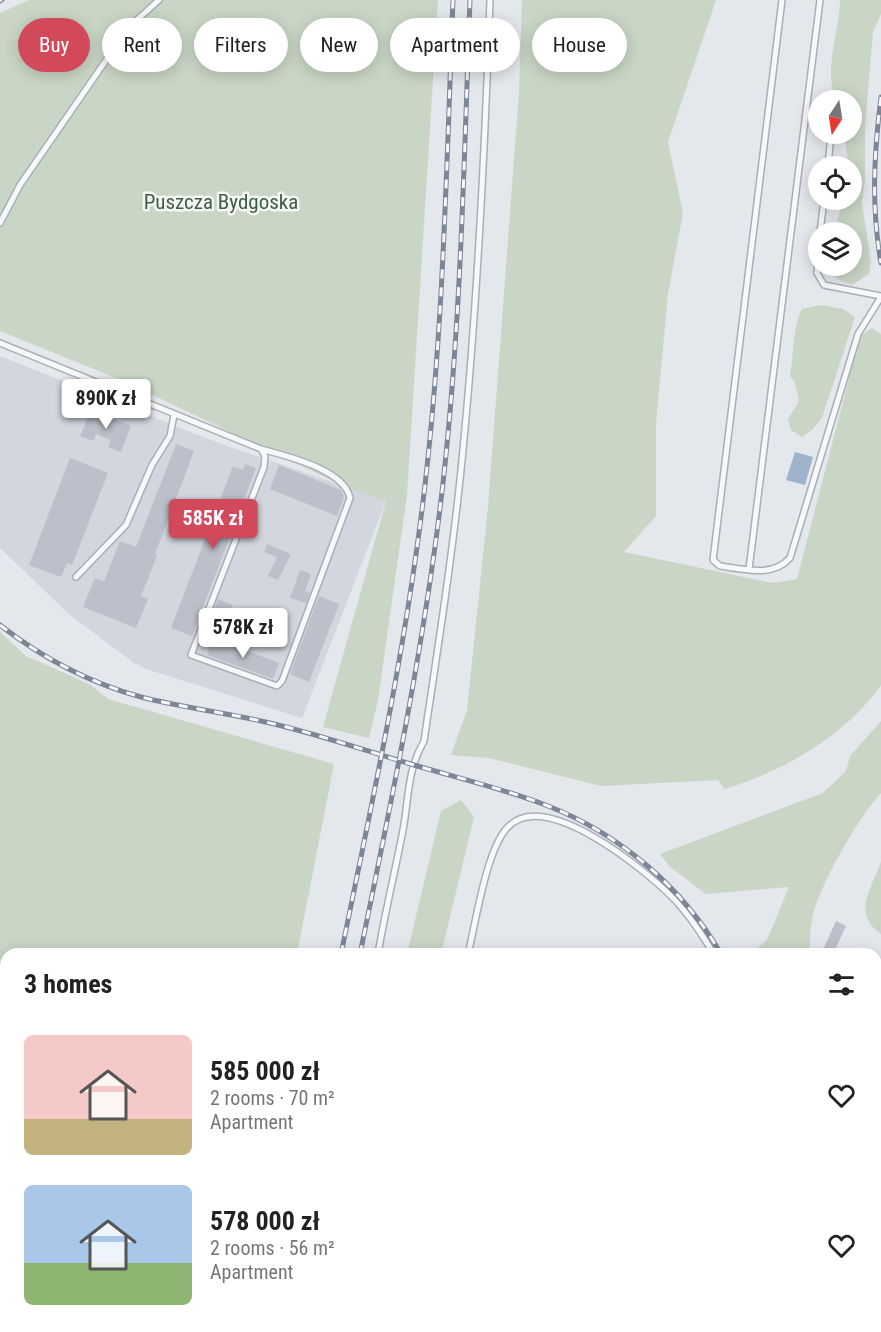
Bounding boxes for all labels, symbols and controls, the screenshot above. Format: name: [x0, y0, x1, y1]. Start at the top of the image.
chip: Buy: [18, 18, 90, 72]
chip: Rent: [102, 18, 182, 72]
chip: Filters: [194, 18, 288, 72]
chip: New: [300, 18, 378, 72]
chip: Apartment: [390, 18, 520, 72]
chip: House: [532, 18, 627, 72]
north arrow: [808, 90, 862, 144]
map controls: [808, 90, 862, 276]
button: locate: [808, 156, 862, 210]
park label: Puszcza Bydgoska: [144, 190, 298, 214]
button: layers: [808, 222, 862, 276]
pin: 890K zł: [51, 379, 161, 430]
text: 890K zł: [76, 386, 136, 410]
pin: 585K zł: [158, 499, 268, 550]
text: 585K zł: [183, 506, 243, 530]
pin: 578K zł: [188, 608, 298, 659]
text: 578K zł: [213, 615, 273, 639]
icon: filters: [825, 968, 858, 1001]
text: 3 homes: [24, 969, 112, 999]
text: 585 000 zł: [210, 1056, 320, 1086]
icon: home: [72, 1059, 144, 1131]
icon: heart: [825, 1079, 858, 1112]
text: 2 rooms · 70 m²: [210, 1086, 335, 1110]
text: Apartment: [210, 1110, 294, 1134]
text: 578 000 zł: [210, 1206, 320, 1236]
icon: home: [72, 1209, 144, 1281]
icon: heart: [825, 1229, 858, 1262]
text: 2 rooms · 56 m²: [210, 1236, 335, 1260]
text: Apartment: [210, 1260, 294, 1284]

